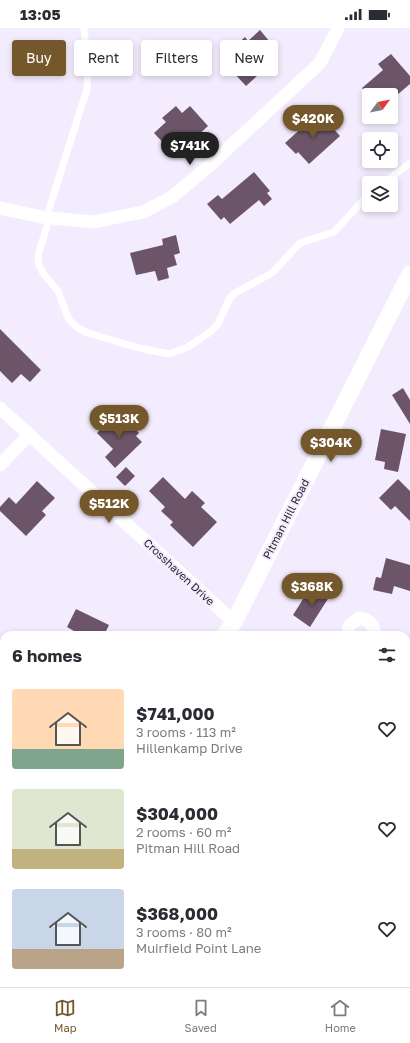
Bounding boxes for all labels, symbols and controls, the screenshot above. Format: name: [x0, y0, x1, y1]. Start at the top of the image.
text: 13:05: [20, 5, 61, 23]
chip: Buy: [12, 40, 66, 76]
chip: Rent: [74, 40, 133, 76]
chip: Filters: [141, 40, 212, 76]
chip: New: [220, 40, 278, 76]
north arrow: [362, 88, 398, 124]
map controls: [362, 88, 398, 212]
pin: $420K: [285, 105, 341, 139]
text: $420K: [292, 110, 334, 126]
pin: $741K: [162, 132, 218, 166]
button: locate: [362, 132, 398, 168]
text: $741K: [170, 137, 210, 153]
button: layers: [362, 176, 398, 212]
pin: $513K: [91, 405, 147, 439]
text: $513K: [99, 410, 139, 426]
pin: $304K: [303, 429, 359, 463]
text: $304K: [310, 434, 352, 450]
street label: Pitman Hill Road: [260, 477, 311, 561]
pin: $512K: [81, 490, 137, 524]
text: $512K: [89, 495, 129, 511]
street label: Crosshaven Drive: [141, 536, 217, 608]
pin: $368K: [284, 573, 340, 607]
text: $368K: [291, 578, 333, 594]
icon: filters: [376, 644, 398, 666]
text: 6 homes: [12, 645, 82, 666]
text: $741,000: [136, 703, 215, 724]
icon: home: [44, 705, 92, 753]
icon: heart: [376, 718, 398, 740]
text: 3 rooms · 113 m²: [136, 724, 236, 740]
text: Hillenkamp Drive: [136, 740, 243, 756]
text: $304,000: [136, 803, 218, 824]
icon: home: [44, 805, 92, 853]
icon: heart: [376, 818, 398, 840]
text: 2 rooms · 60 m²: [136, 824, 232, 840]
text: Pitman Hill Road: [136, 840, 240, 856]
text: $368,000: [136, 903, 218, 924]
icon: home: [44, 905, 92, 953]
icon: heart: [376, 918, 398, 940]
text: 3 rooms · 80 m²: [136, 924, 232, 940]
text: Muirfield Point Lane: [136, 940, 261, 956]
tab: Map: [54, 997, 77, 1034]
tab: Saved: [185, 997, 217, 1034]
tab: Home: [325, 997, 356, 1034]

